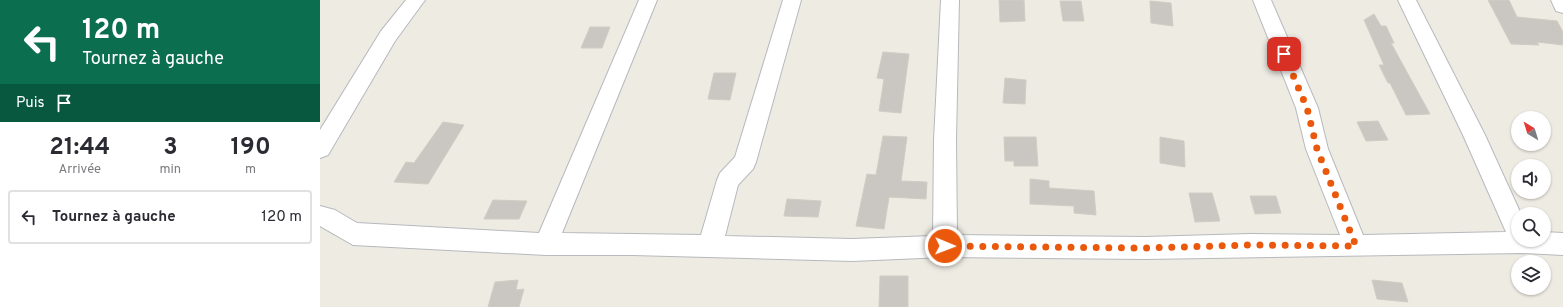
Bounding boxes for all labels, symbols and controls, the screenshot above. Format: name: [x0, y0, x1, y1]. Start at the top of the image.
text: 120 m: [82, 13, 160, 49]
icon: left: [16, 16, 68, 68]
pin: [1267, 37, 1301, 71]
icon: arrive: [1273, 43, 1295, 65]
text: Tournez à gauche: [82, 48, 224, 71]
icon: arrive: [53, 92, 75, 114]
text: Puis: [16, 94, 45, 113]
north arrow: [1511, 111, 1551, 151]
map controls: [1511, 111, 1551, 295]
text: 21:44: [49, 133, 110, 163]
text: 3: [163, 133, 178, 163]
text: 190: [230, 133, 271, 163]
button: sound: [1511, 159, 1551, 199]
text: Arrivée: [58, 162, 101, 178]
text: min: [160, 162, 181, 178]
text: m: [245, 162, 256, 178]
icon: left: [18, 206, 40, 228]
button: search: [1511, 207, 1551, 247]
text: Tournez à gauche: [52, 208, 176, 227]
text: 120 m: [261, 208, 302, 227]
position arrow: [924, 225, 966, 267]
button: layers: [1511, 255, 1551, 295]

